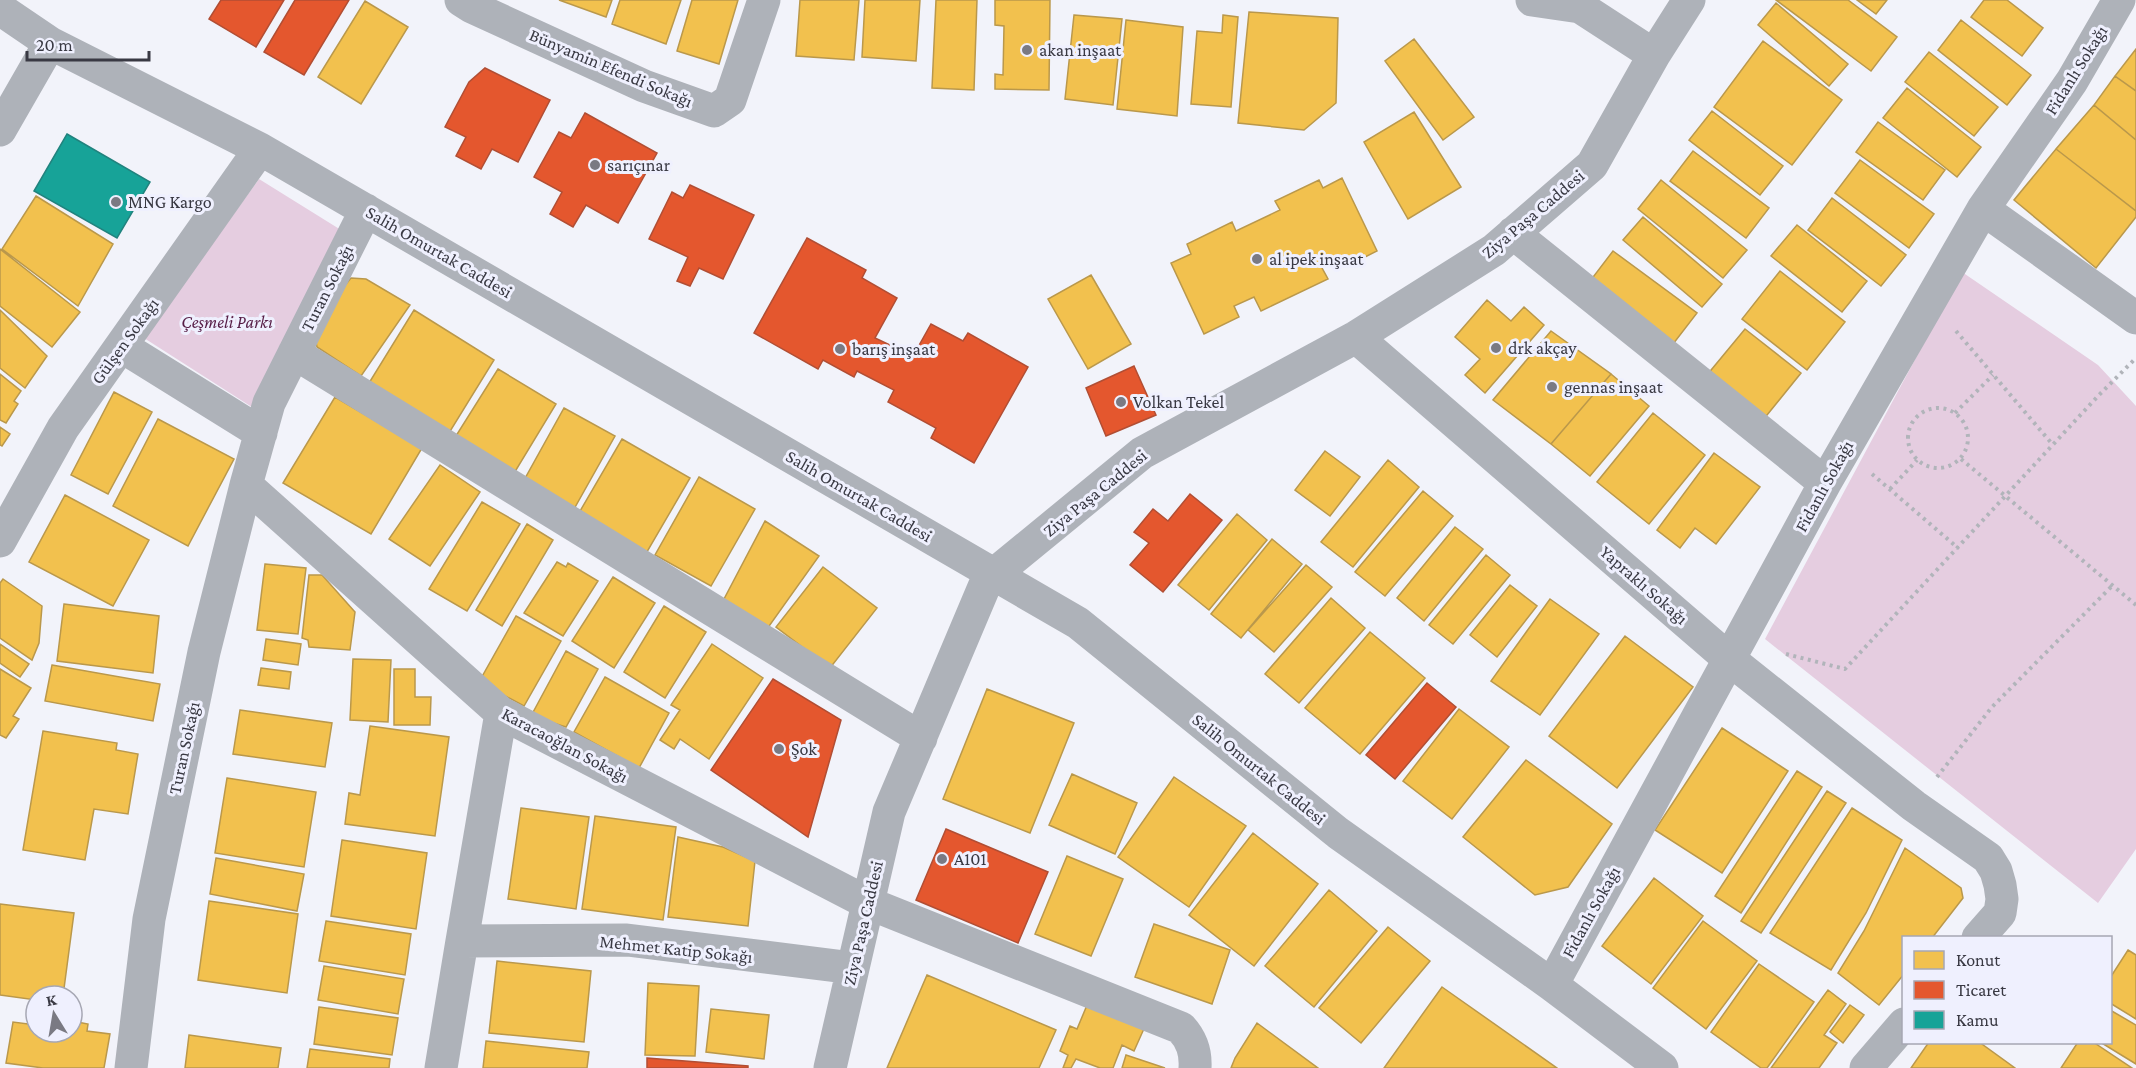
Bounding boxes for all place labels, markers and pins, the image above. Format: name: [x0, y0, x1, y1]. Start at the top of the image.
place label: akan inşaat: [1039, 40, 1122, 60]
marker: akan inşaat: [1020, 43, 1034, 57]
place label: sarıçınar: [607, 155, 671, 175]
marker: sarıçınar: [588, 158, 602, 172]
place label: MNG Kargo: [128, 192, 212, 212]
marker: MNG Kargo: [109, 195, 123, 209]
place label: al ipek inşaat: [1269, 249, 1365, 269]
marker: al ipek inşaat: [1250, 252, 1264, 266]
place label: drk akçay: [1508, 338, 1577, 358]
place label: barış inşaat: [852, 339, 936, 359]
marker: drk akçay: [1489, 341, 1503, 355]
marker: barış inşaat: [833, 342, 847, 356]
place label: gennas inşaat: [1564, 377, 1664, 397]
marker: gennas inşaat: [1545, 380, 1559, 394]
place label: Volkan Tekel: [1133, 392, 1224, 412]
marker: Volkan Tekel: [1114, 395, 1128, 409]
place label: Şok: [791, 739, 817, 759]
marker: Şok: [772, 742, 786, 756]
place label: A101: [954, 849, 986, 869]
marker: A101: [935, 852, 949, 866]

